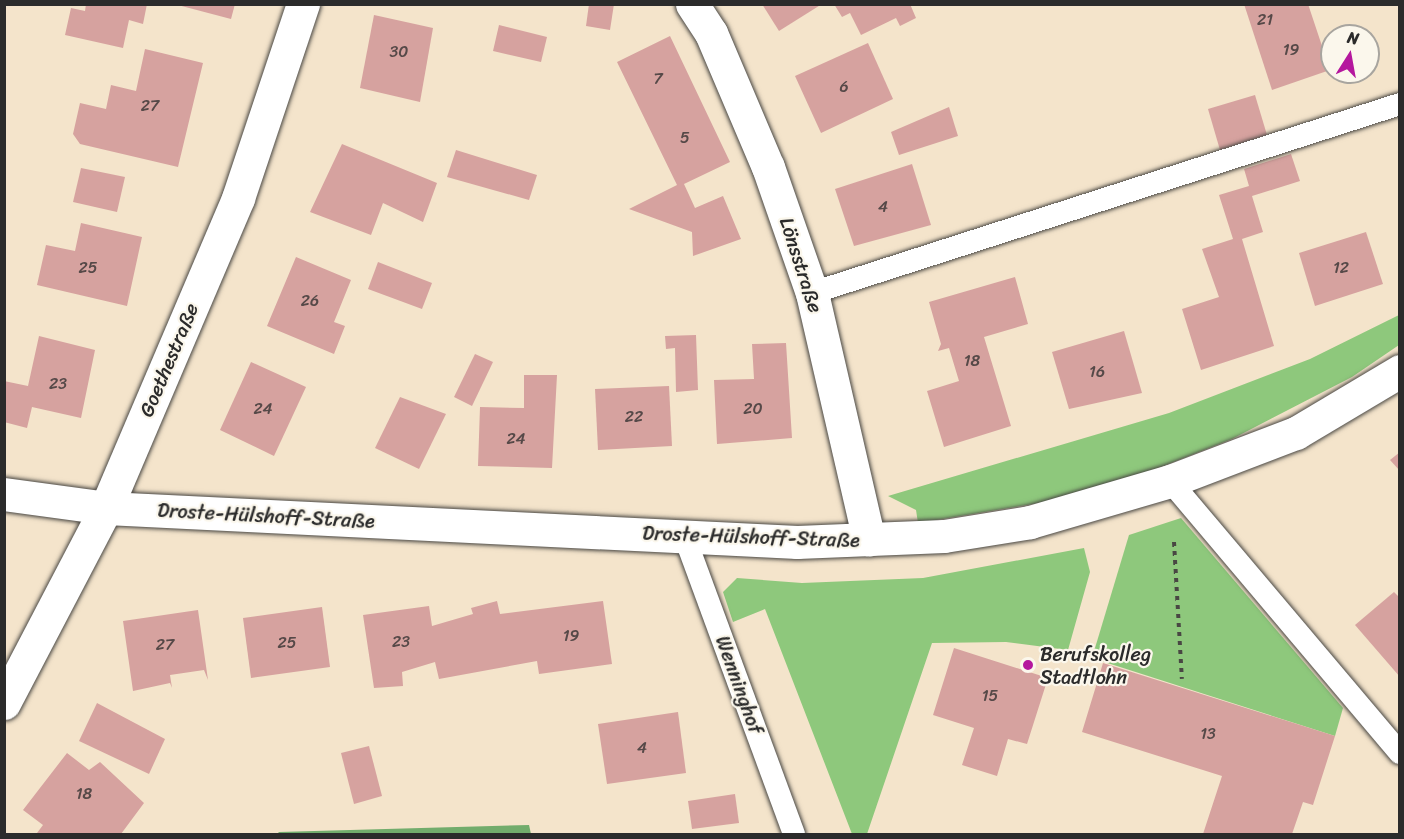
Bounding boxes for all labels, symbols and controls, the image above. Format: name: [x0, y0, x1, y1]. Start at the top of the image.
house number: 21: [1257, 10, 1273, 30]
text: N: [1345, 23, 1361, 53]
north arrow: [1320, 24, 1380, 84]
house number: 19: [1283, 40, 1299, 60]
house number: 30: [390, 42, 408, 62]
house number: 7: [653, 69, 663, 89]
house number: 6: [839, 77, 849, 97]
house number: 27: [141, 96, 159, 116]
house number: 5: [680, 128, 690, 148]
house number: 4: [878, 197, 888, 217]
street label: Lönsstraße: [774, 214, 828, 316]
house number: 25: [78, 258, 98, 278]
house number: 12: [1333, 258, 1349, 278]
house number: 26: [301, 291, 319, 311]
street label: Goethestraße: [134, 300, 204, 420]
house number: 18: [964, 351, 980, 371]
house number: 16: [1089, 362, 1105, 382]
house number: 23: [49, 374, 67, 394]
house number: 24: [253, 399, 273, 419]
house number: 20: [743, 399, 763, 419]
house number: 22: [625, 407, 643, 427]
house number: 24: [506, 429, 526, 449]
street label: Droste-Hülshoff-Straße: [157, 498, 375, 534]
street label: Droste-Hülshoff-Straße: [642, 521, 860, 553]
house number: 19: [563, 626, 579, 646]
house number: 23: [392, 632, 410, 652]
house number: 25: [277, 633, 297, 653]
street label: Wenninghof: [710, 633, 768, 737]
house number: 27: [156, 635, 174, 655]
place label: Berufskolleg Stadtlohn: [1040, 642, 1151, 689]
marker: Berufskolleg Stadtlohn: [1021, 658, 1035, 672]
house number: 15: [982, 686, 998, 706]
house number: 13: [1200, 724, 1216, 744]
house number: 4: [637, 738, 647, 758]
house number: 18: [76, 784, 92, 804]

